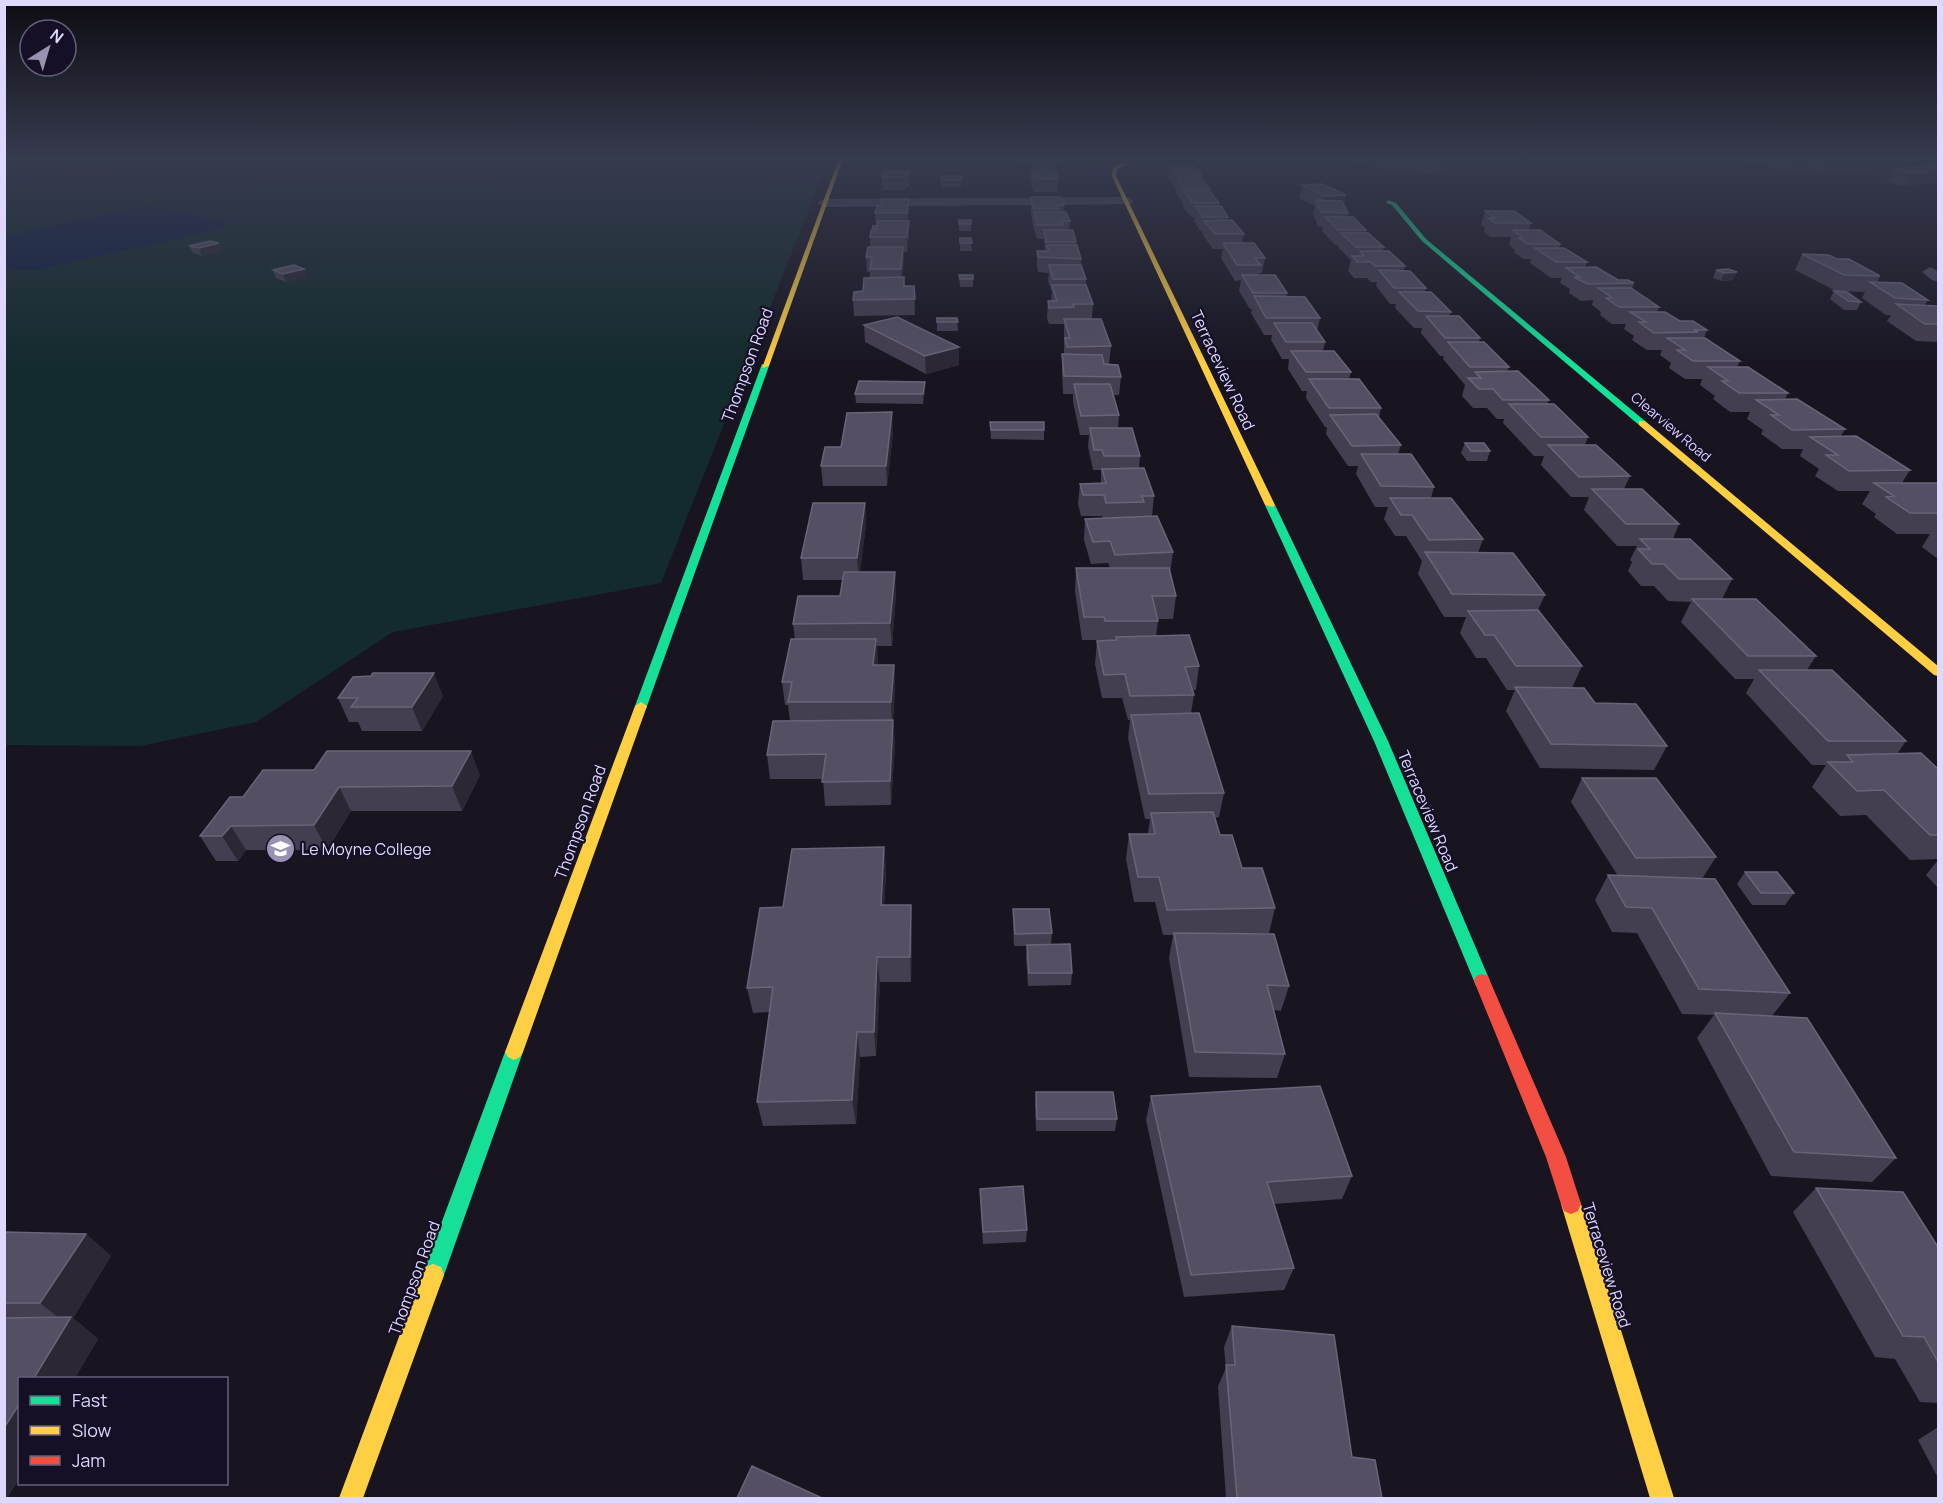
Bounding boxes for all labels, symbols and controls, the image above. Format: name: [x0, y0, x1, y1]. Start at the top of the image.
north arrow: [18, 18, 78, 78]
text: N: [46, 24, 68, 48]
street label: Thompson Road: [716, 305, 778, 425]
street label: Terraceview Road: [1186, 307, 1260, 433]
street label: Clearview Road: [1627, 387, 1715, 466]
street label: Terraceview Road: [1393, 747, 1463, 875]
street label: Thompson Road: [549, 762, 611, 882]
school or university icon: Le Moyne College: [264, 833, 296, 865]
place label: Le Moyne College: [301, 838, 431, 860]
street label: Terraceview Road: [1578, 1200, 1636, 1330]
street label: Thompson Road: [383, 1218, 445, 1338]
legend: [18, 1377, 228, 1485]
text: Fast: [72, 1388, 107, 1412]
text: Slow: [72, 1418, 112, 1442]
text: Jam: [72, 1448, 106, 1472]

